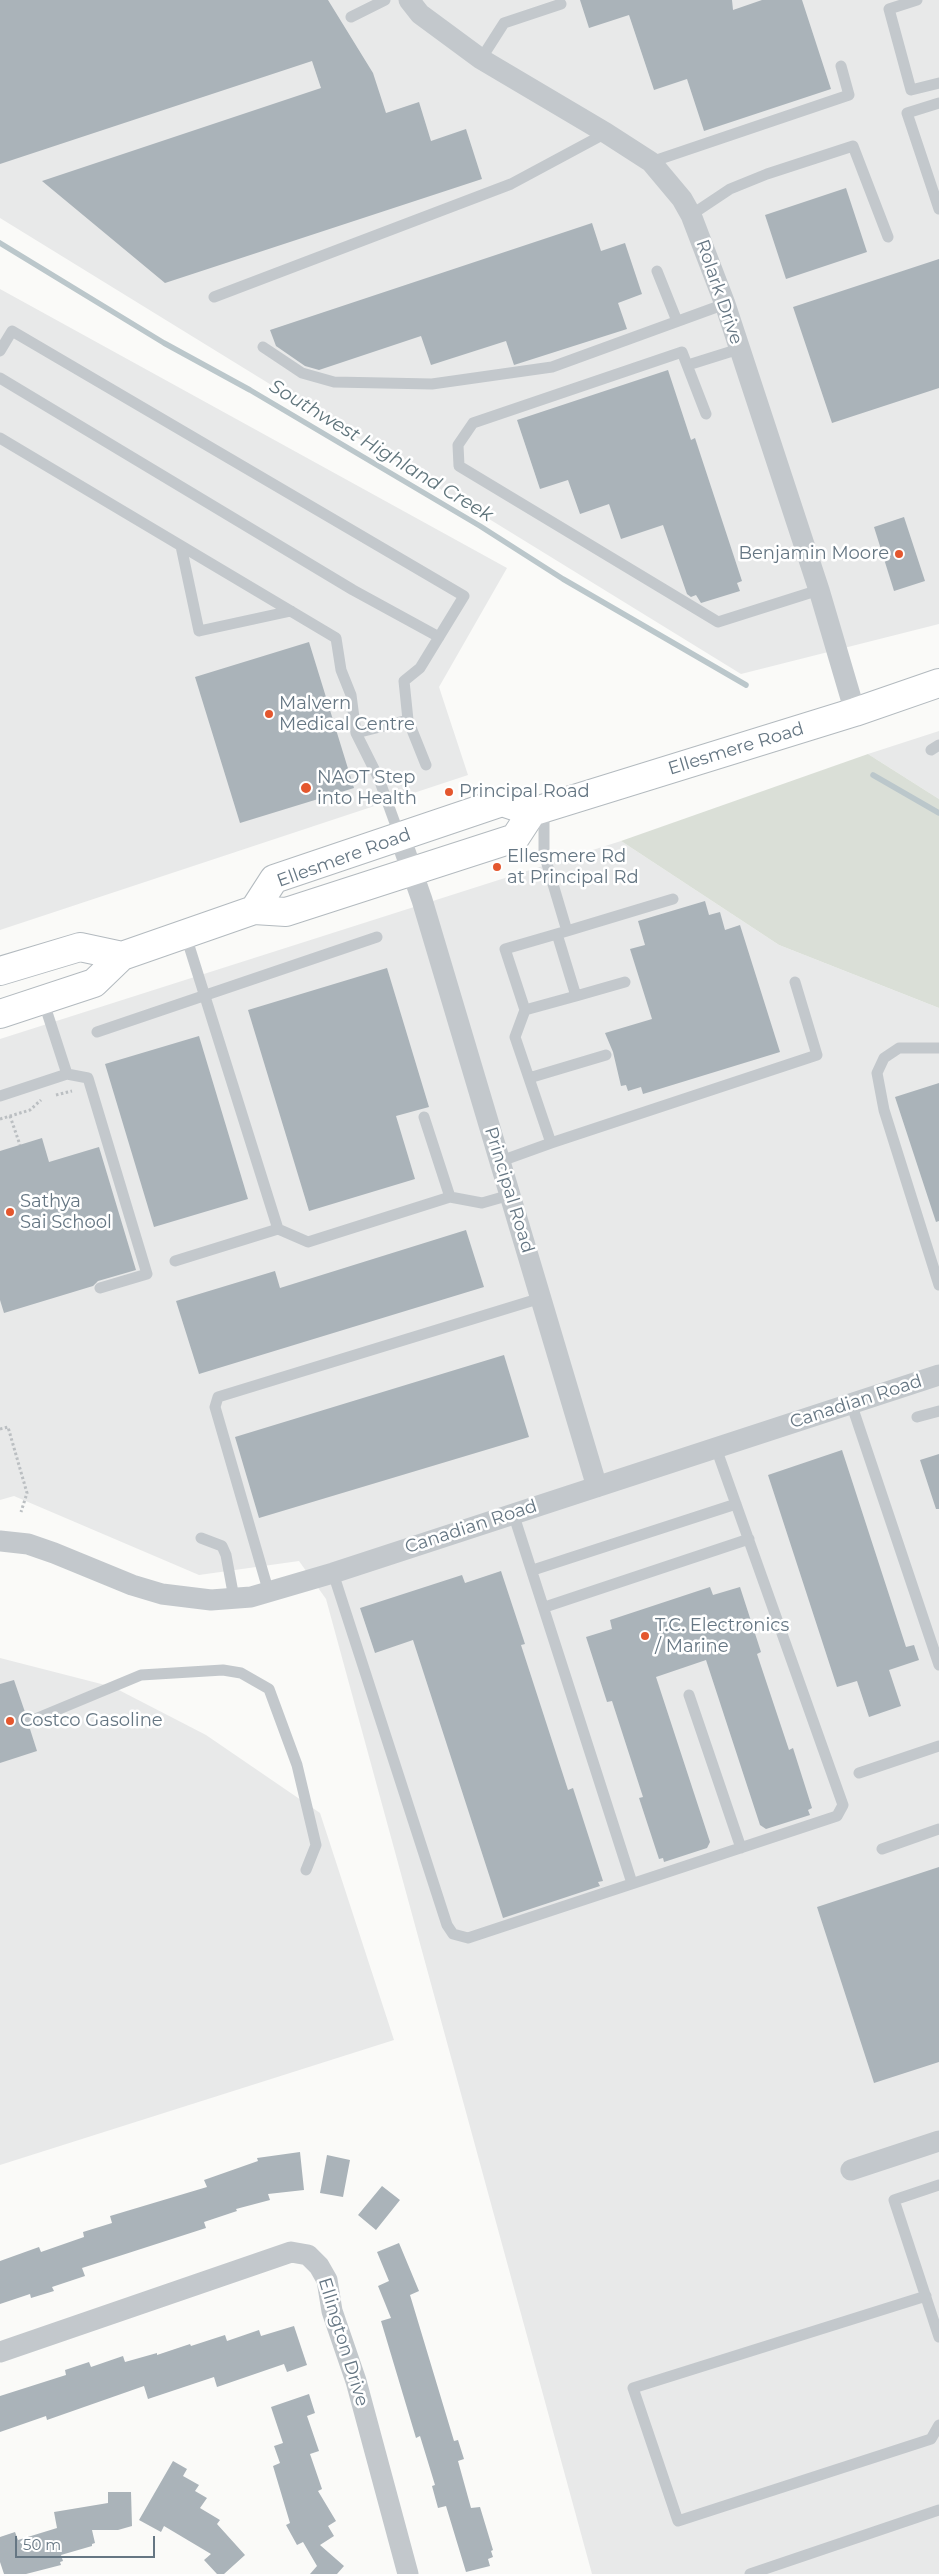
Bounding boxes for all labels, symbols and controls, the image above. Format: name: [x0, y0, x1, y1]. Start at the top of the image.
street label: Rolark Drive: [691, 237, 747, 347]
water label: Southwest Highland Creek: [265, 375, 497, 527]
place label: Benjamin Moore: [738, 543, 889, 565]
marker: Benjamin Moore: [893, 548, 905, 560]
place label: Malvern Medical Centre: [279, 693, 415, 736]
marker: Malvern Medical Centre: [263, 708, 275, 720]
street label: Ellesmere Road: [665, 718, 807, 780]
place label: NAOT Step into Health: [317, 767, 417, 810]
marker: NAOT Step into Health: [299, 781, 313, 795]
place label: Principal Road: [459, 781, 590, 803]
marker: Principal Road: [443, 786, 455, 798]
street label: Ellesmere Road: [274, 824, 414, 892]
place label: Ellesmere Rd at Principal Rd: [507, 846, 639, 889]
marker: Ellesmere Rd at Principal Rd: [491, 861, 503, 873]
street label: Principal Road: [480, 1124, 538, 1256]
place label: Sathya Sai School: [20, 1191, 112, 1234]
marker: Sathya Sai School: [4, 1206, 16, 1218]
street label: Canadian Road: [787, 1370, 925, 1434]
street label: Canadian Road: [402, 1495, 540, 1559]
place label: T.C. Electronics / Marine: [655, 1615, 789, 1658]
marker: T.C. Electronics / Marine: [639, 1630, 651, 1642]
place label: Costco Gasoline: [20, 1710, 163, 1732]
marker: Costco Gasoline: [4, 1715, 16, 1727]
street label: Ellington Drive: [313, 2275, 373, 2409]
scale bar: [18, 2526, 158, 2558]
text: 50 m: [23, 2535, 61, 2554]

